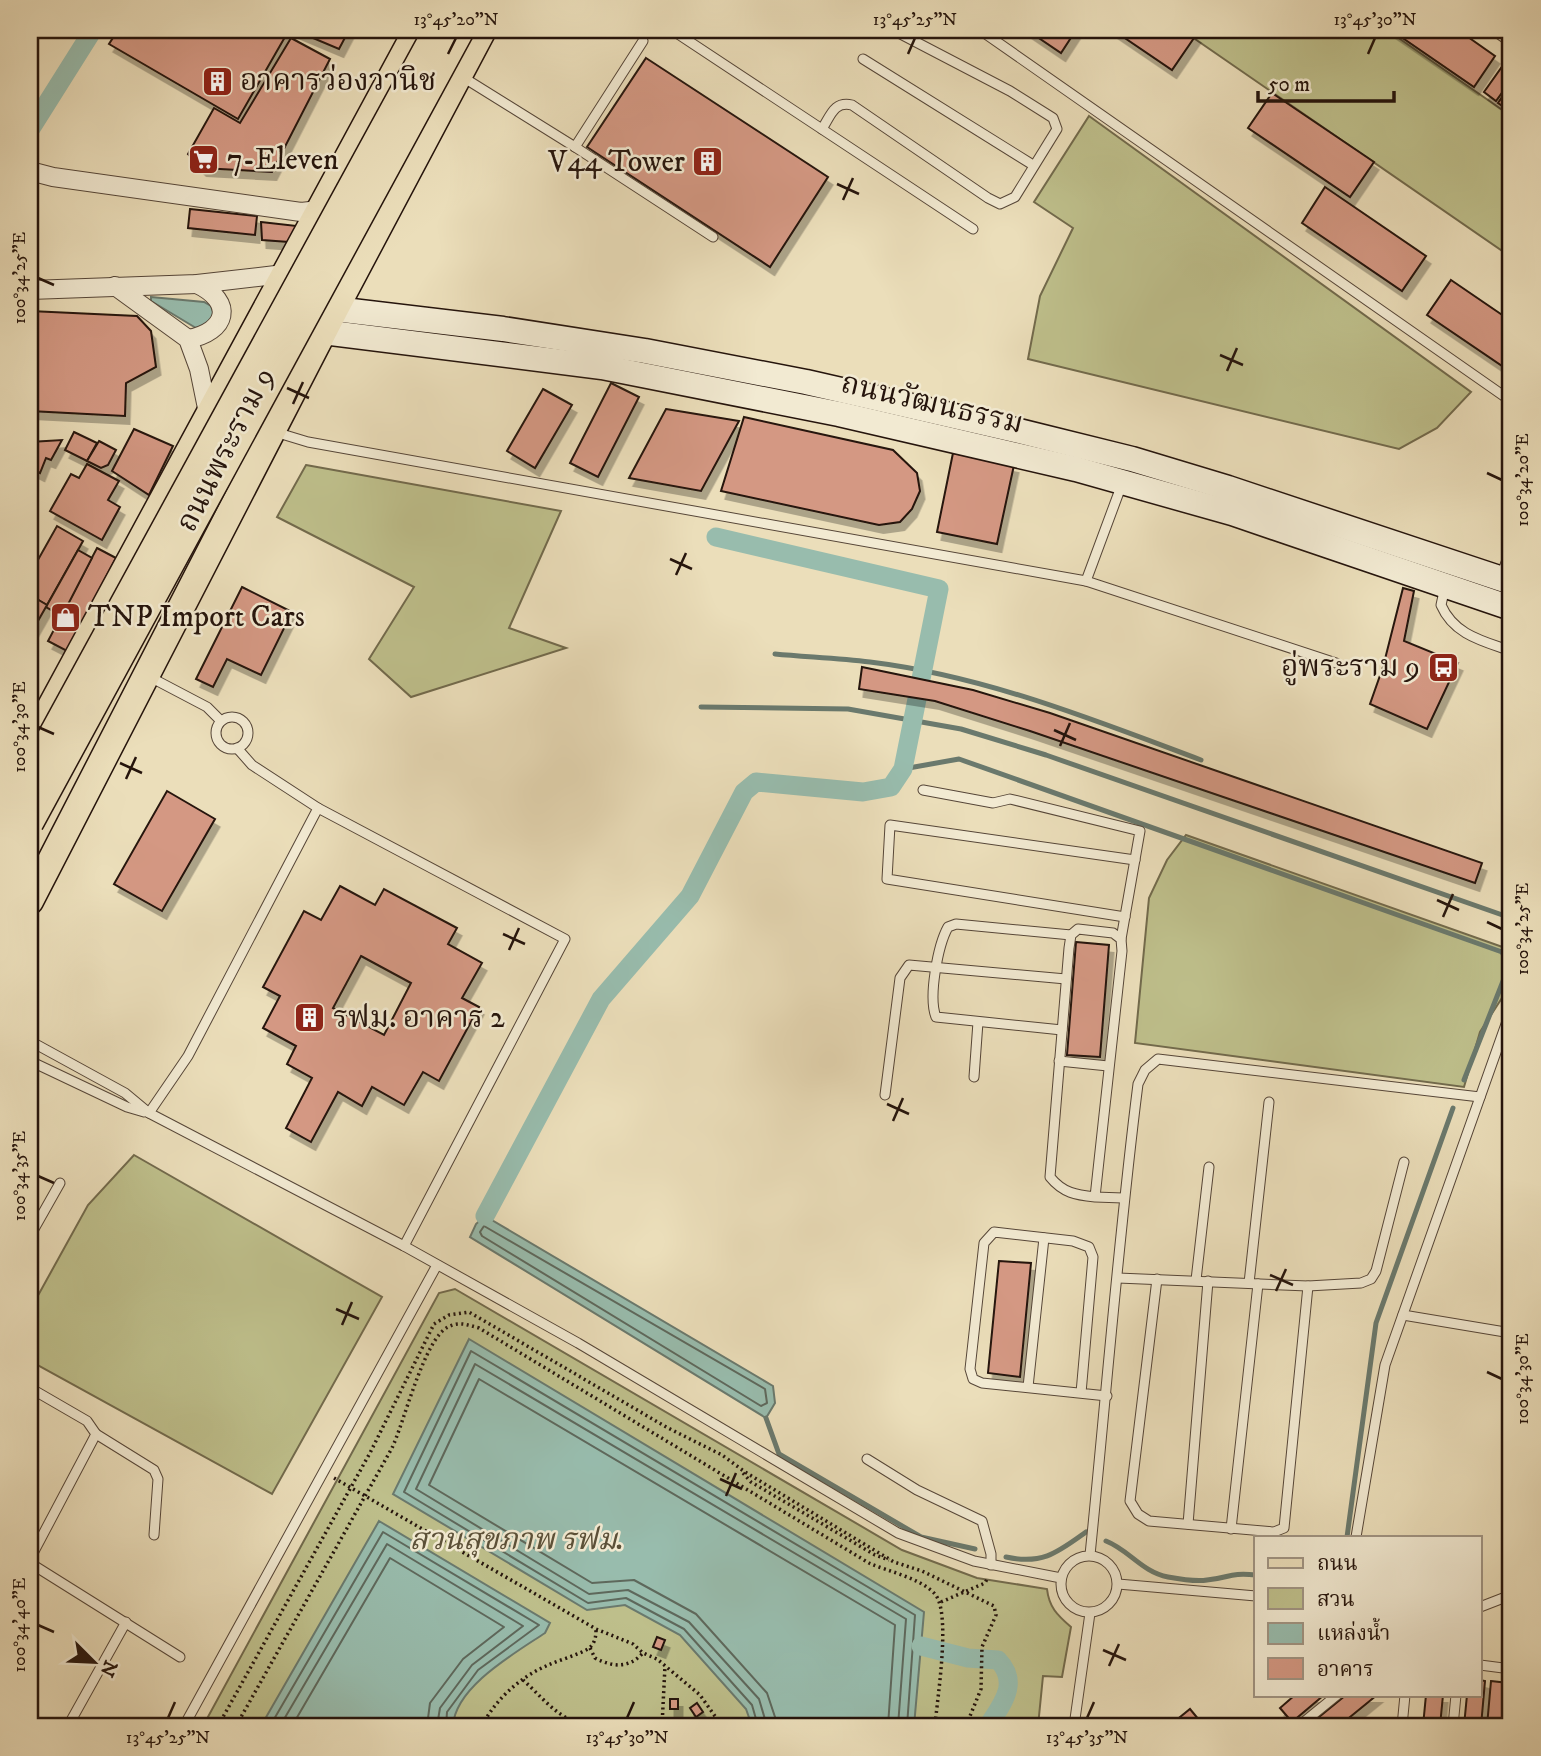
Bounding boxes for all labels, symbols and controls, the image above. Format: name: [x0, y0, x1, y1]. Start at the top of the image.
text: 13°45'20"N: [413, 9, 499, 31]
text: 13°45'25"N: [873, 9, 957, 31]
text: 13°45'30"N: [1334, 9, 1417, 31]
scale bar: [1258, 60, 1394, 104]
place label: อาคารว่องวานิช: [240, 63, 436, 100]
building icon: อาคารว่องวานิช: [200, 64, 234, 98]
text: 50 m: [1268, 72, 1310, 98]
place label: 7-Eleven: [227, 142, 339, 179]
supermarket icon: 7-Eleven: [187, 143, 221, 177]
place label: V44 Tower: [547, 144, 685, 181]
building icon: V44 Tower: [691, 145, 725, 179]
text: 100°34'25"E: [9, 231, 31, 324]
street label: ถนนพระราม 9: [169, 362, 283, 538]
street label: ถนนวัฒนธรรม: [837, 365, 1027, 443]
text: 100°34'20"E: [1512, 433, 1534, 527]
place label: TNP Import Cars: [88, 599, 305, 636]
shop icon: TNP Import Cars: [48, 600, 82, 634]
place label: อู่พระราม 9: [1281, 649, 1420, 686]
bus stop icon: อู่พระราม 9: [1426, 650, 1460, 684]
text: 100°34'30"E: [9, 681, 31, 773]
text: 100°34'25"E: [1512, 882, 1534, 975]
place label: รฟม. อาคาร 2: [333, 1000, 505, 1037]
building icon: รฟม. อาคาร 2: [293, 1001, 327, 1035]
text: 100°34'35"E: [9, 1130, 31, 1221]
text: 100°34'30"E: [1512, 1333, 1534, 1425]
park label: สวนสุขภาพ รฟม.: [410, 1522, 624, 1559]
legend: [1254, 1536, 1482, 1696]
text: ถนน: [1317, 1551, 1358, 1577]
text: 100°34'40"E: [9, 1577, 31, 1673]
text: สวน: [1317, 1587, 1355, 1613]
text: แหล่งน้ำ: [1317, 1617, 1390, 1647]
north arrow: [60, 1626, 130, 1696]
text: N: [94, 1656, 122, 1680]
text: อาคาร: [1317, 1657, 1374, 1683]
text: 13°45'25"N: [126, 1727, 210, 1749]
text: 13°45'30"N: [586, 1727, 669, 1749]
text: 13°45'35"N: [1046, 1727, 1128, 1749]

